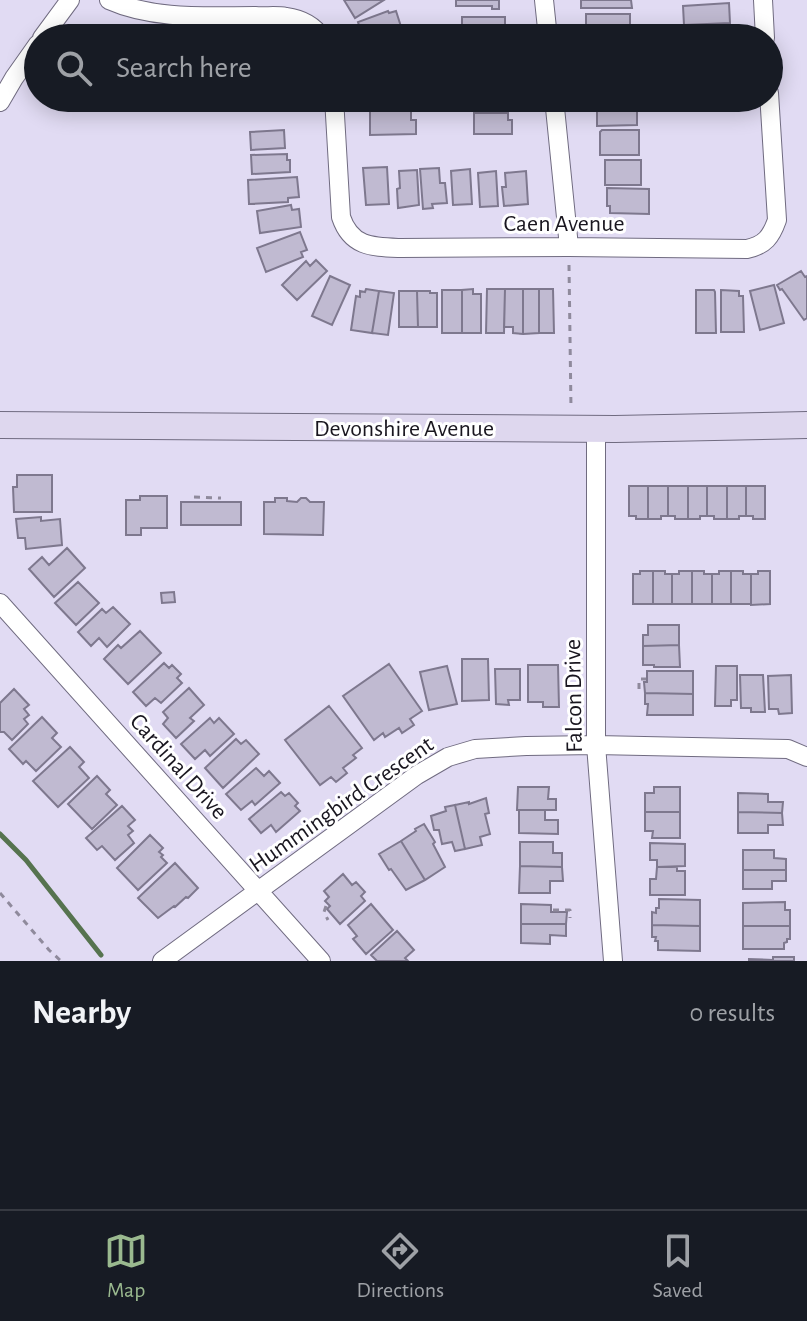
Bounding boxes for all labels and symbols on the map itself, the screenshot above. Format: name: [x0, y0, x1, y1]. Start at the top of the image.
street label: Caen Avenue: [504, 212, 624, 236]
street label: Devonshire Avenue: [314, 417, 494, 441]
street label: Falcon Drive: [561, 639, 587, 753]
street label: Cardinal Drive: [125, 709, 232, 824]
street label: Hummingbird Crescent: [245, 732, 438, 877]

